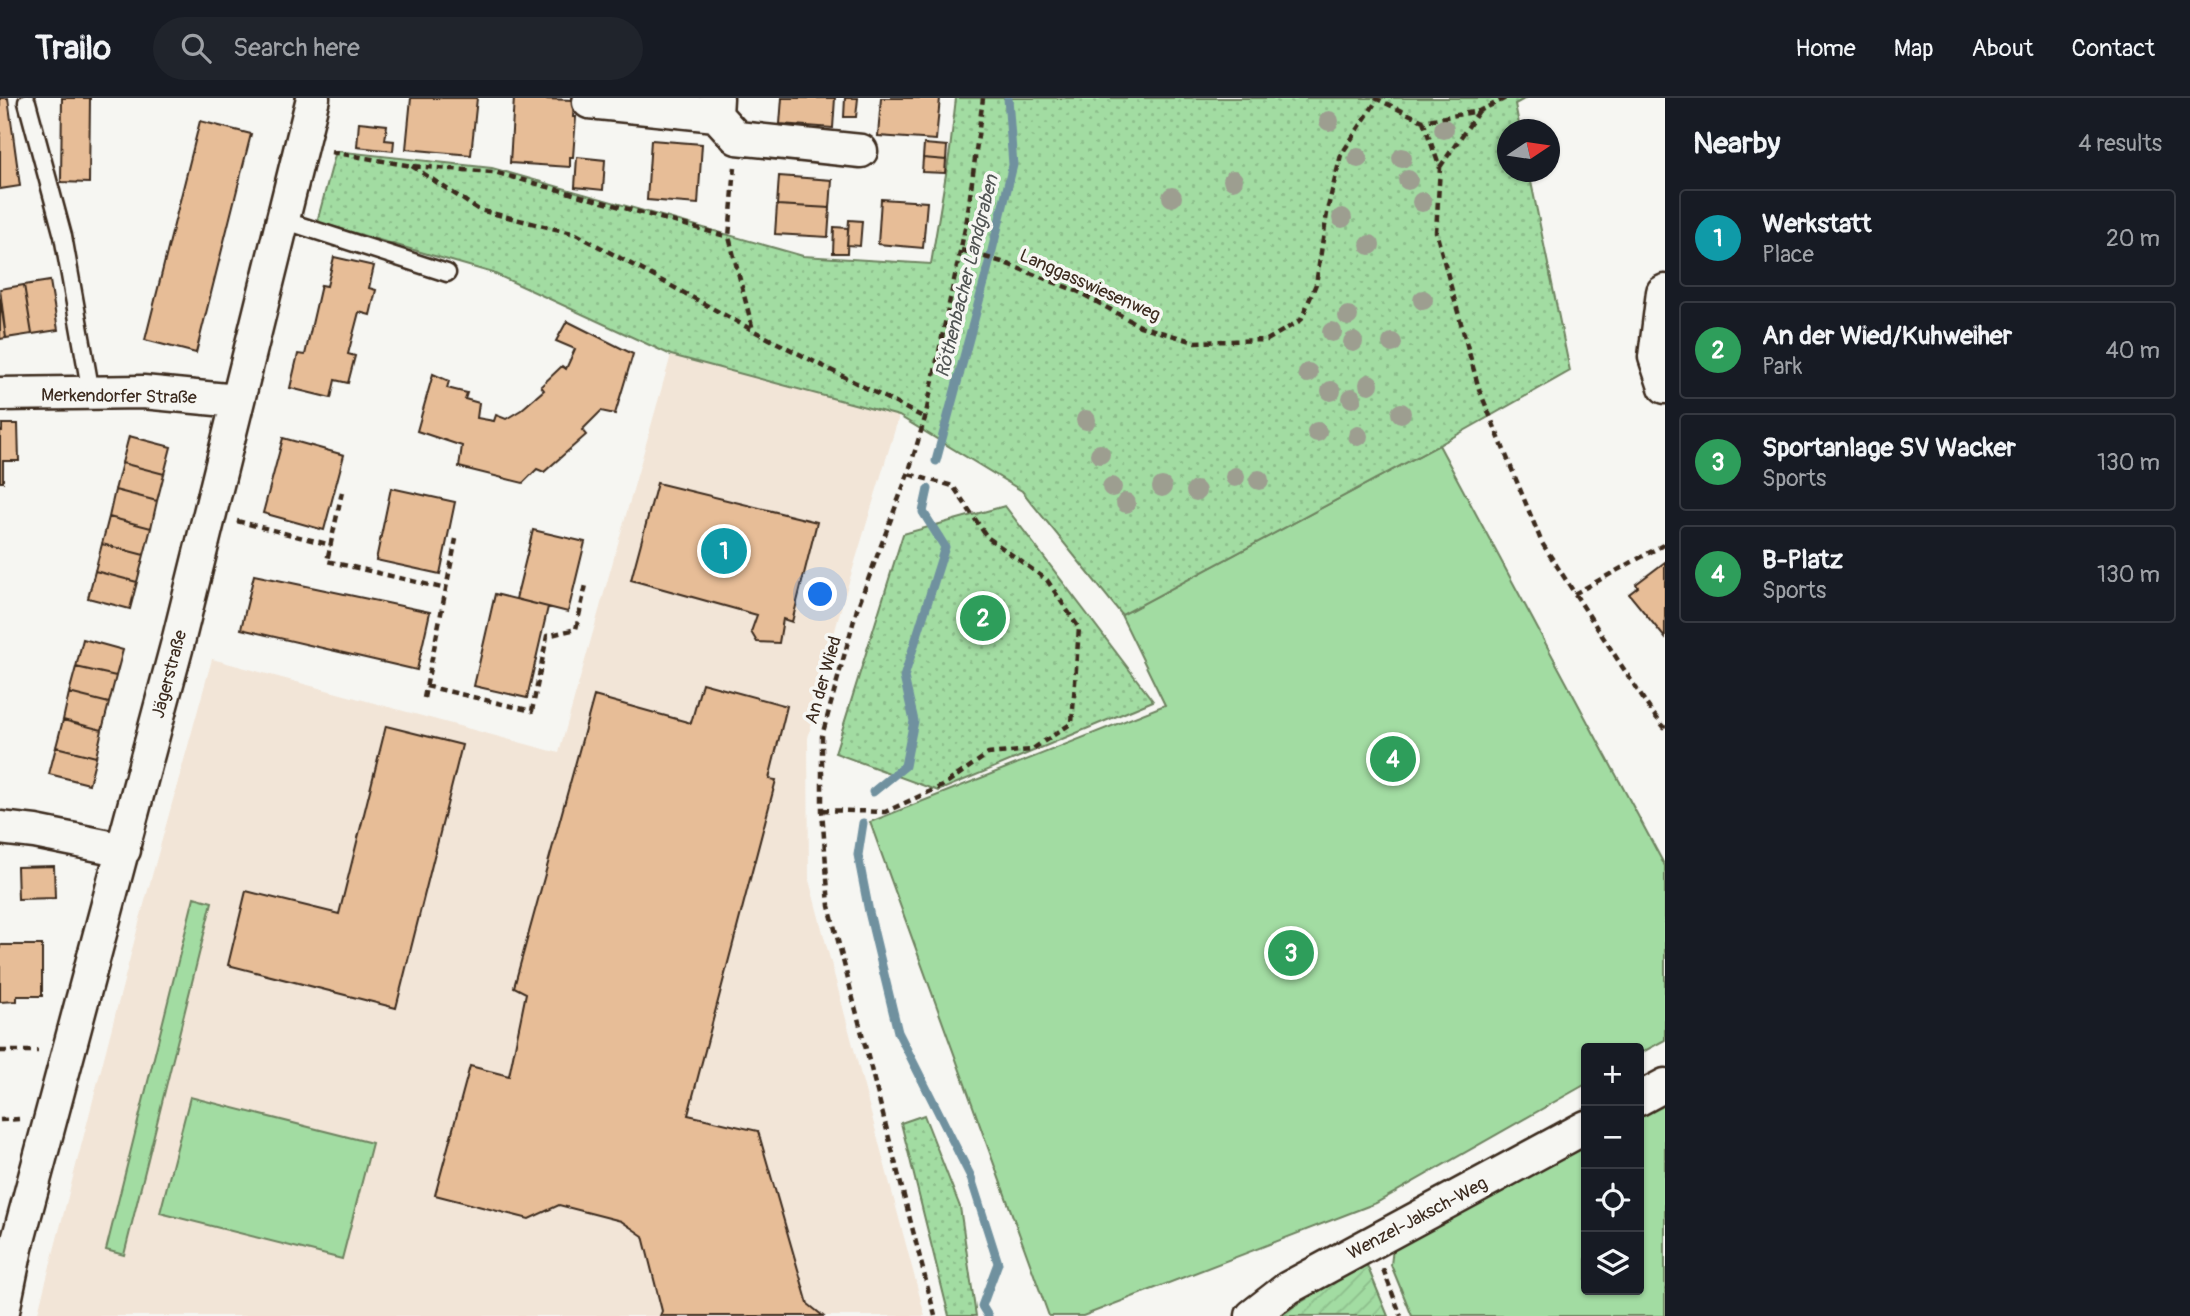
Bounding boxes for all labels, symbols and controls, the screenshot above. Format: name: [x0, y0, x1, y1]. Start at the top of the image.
search box: [153, 17, 643, 80]
text: Trailo: [35, 28, 111, 69]
icon: search: [177, 29, 215, 67]
text: Search here: [233, 32, 360, 64]
text: Home: [1795, 34, 1856, 63]
text: Map: [1894, 34, 1934, 63]
text: About: [1972, 34, 2034, 63]
text: Contact: [2072, 34, 2155, 63]
north arrow: [1497, 119, 1560, 182]
text: Nearby: [1693, 125, 1780, 162]
text: 4 results: [2078, 129, 2162, 158]
water label: Röthenbacher Landgraben: [930, 171, 1004, 380]
text: Werkstatt: [1762, 208, 1872, 240]
text: 1: [1714, 224, 1723, 253]
text: 20 m: [2106, 224, 2160, 253]
text: Place: [1762, 240, 1814, 269]
street label: Langgasswiesenweg: [1016, 244, 1164, 327]
text: An der Wied/Kuhweiher: [1762, 320, 2012, 352]
text: 2: [1712, 336, 1724, 365]
text: 40 m: [2106, 336, 2160, 365]
text: Park: [1762, 352, 1802, 381]
street label: Merkendorfer Straße: [41, 384, 197, 409]
text: Sportanlage SV Wacker: [1762, 432, 2016, 464]
text: 3: [1712, 448, 1724, 477]
text: 130 m: [2097, 448, 2160, 477]
text: Sports: [1762, 464, 1826, 493]
pin: 1: [701, 525, 747, 577]
text: B-Platz: [1762, 544, 1843, 576]
text: 4: [1711, 560, 1725, 589]
text: 130 m: [2097, 560, 2160, 589]
text: Sports: [1762, 576, 1826, 605]
your location: [803, 577, 837, 611]
pin: 2: [960, 592, 1006, 644]
street label: Jägerstraße: [147, 627, 192, 721]
street label: An der Wied: [800, 634, 847, 727]
pin: 4: [1370, 733, 1416, 785]
pin: 3: [1268, 927, 1314, 979]
map controls: [1581, 1043, 1644, 1295]
button: +: [1581, 1043, 1644, 1106]
button: −: [1581, 1106, 1644, 1169]
button: locate: [1581, 1169, 1644, 1232]
street label: Wenzel-Jaksch-Weg: [1343, 1172, 1491, 1265]
button: layers: [1581, 1232, 1644, 1295]

